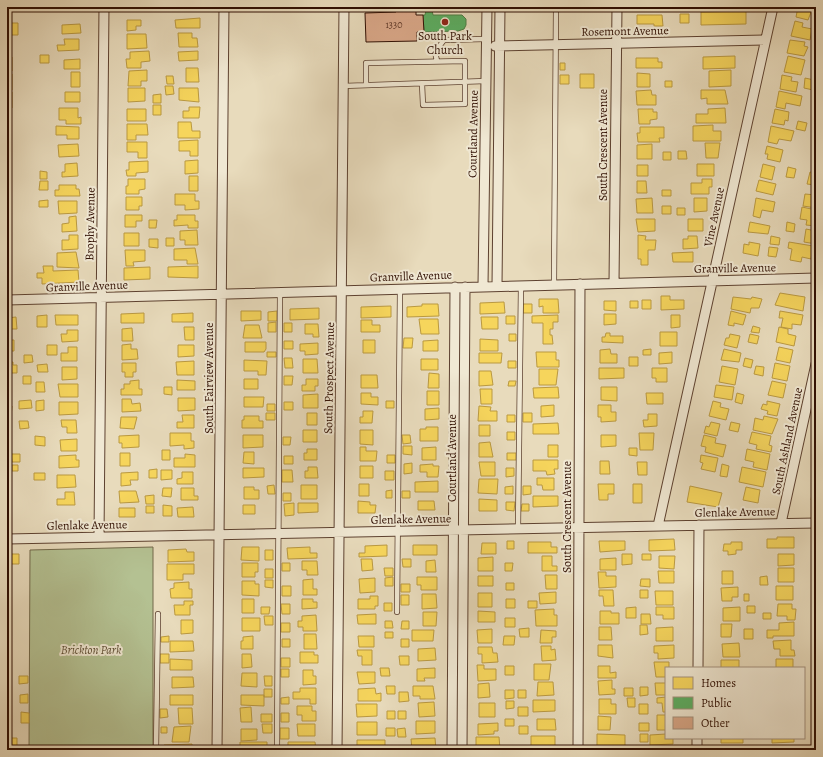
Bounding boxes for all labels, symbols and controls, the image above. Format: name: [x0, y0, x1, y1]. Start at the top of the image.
marker: South Park Church: [440, 17, 450, 27]
house number: 1330: [385, 18, 403, 31]
street label: Rosemont Avenue: [581, 22, 669, 40]
place label: South Park Church: [418, 28, 472, 58]
street label: South Crescent Avenue: [595, 89, 611, 201]
street label: Courtland Avenue: [464, 90, 482, 178]
street label: Vine Avenue: [700, 186, 728, 249]
street label: Brophy Avenue: [81, 187, 99, 261]
street label: Granville Avenue: [694, 259, 776, 277]
street label: Granville Avenue: [370, 267, 452, 285]
street label: Granville Avenue: [46, 277, 128, 295]
street label: South Fairview Avenue: [201, 322, 217, 434]
street label: South Prospect Avenue: [320, 322, 338, 434]
street label: South Ashland Avenue: [768, 386, 806, 496]
street label: Courtland Avenue: [444, 414, 460, 502]
street label: South Crescent Avenue: [559, 461, 575, 573]
street label: Glenlake Avenue: [695, 503, 775, 521]
street label: Glenlake Avenue: [371, 510, 451, 528]
street label: Glenlake Avenue: [47, 516, 127, 534]
park label: Brickton Park: [61, 642, 122, 658]
legend: [665, 667, 805, 739]
text: Homes: [701, 675, 736, 691]
text: Public: [701, 695, 732, 711]
text: Other: [701, 715, 730, 731]

